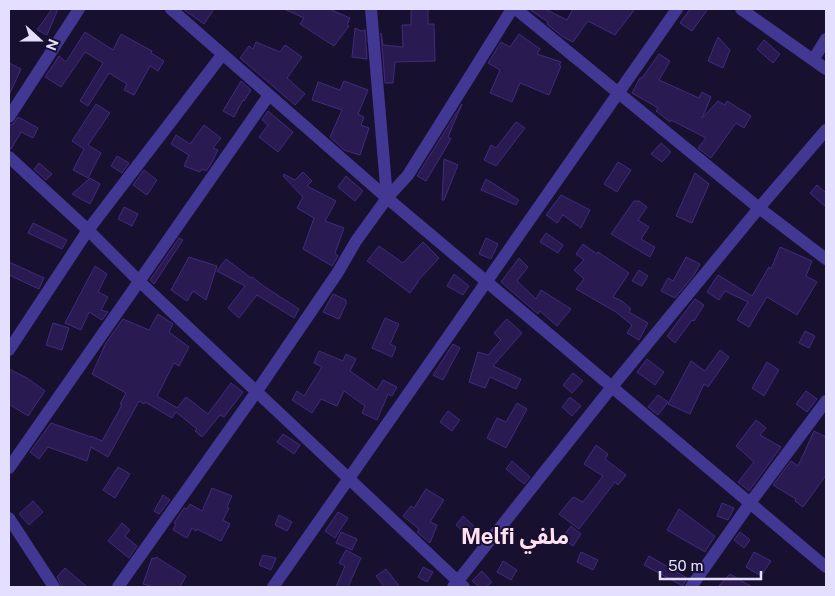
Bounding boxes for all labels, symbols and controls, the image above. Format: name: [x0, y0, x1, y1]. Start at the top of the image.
north arrow: [15, 15, 65, 65]
text: N: [43, 37, 62, 53]
district label: Melfi ملفي: [461, 523, 569, 554]
scale bar: [660, 548, 761, 580]
text: 50 m: [668, 557, 703, 574]

